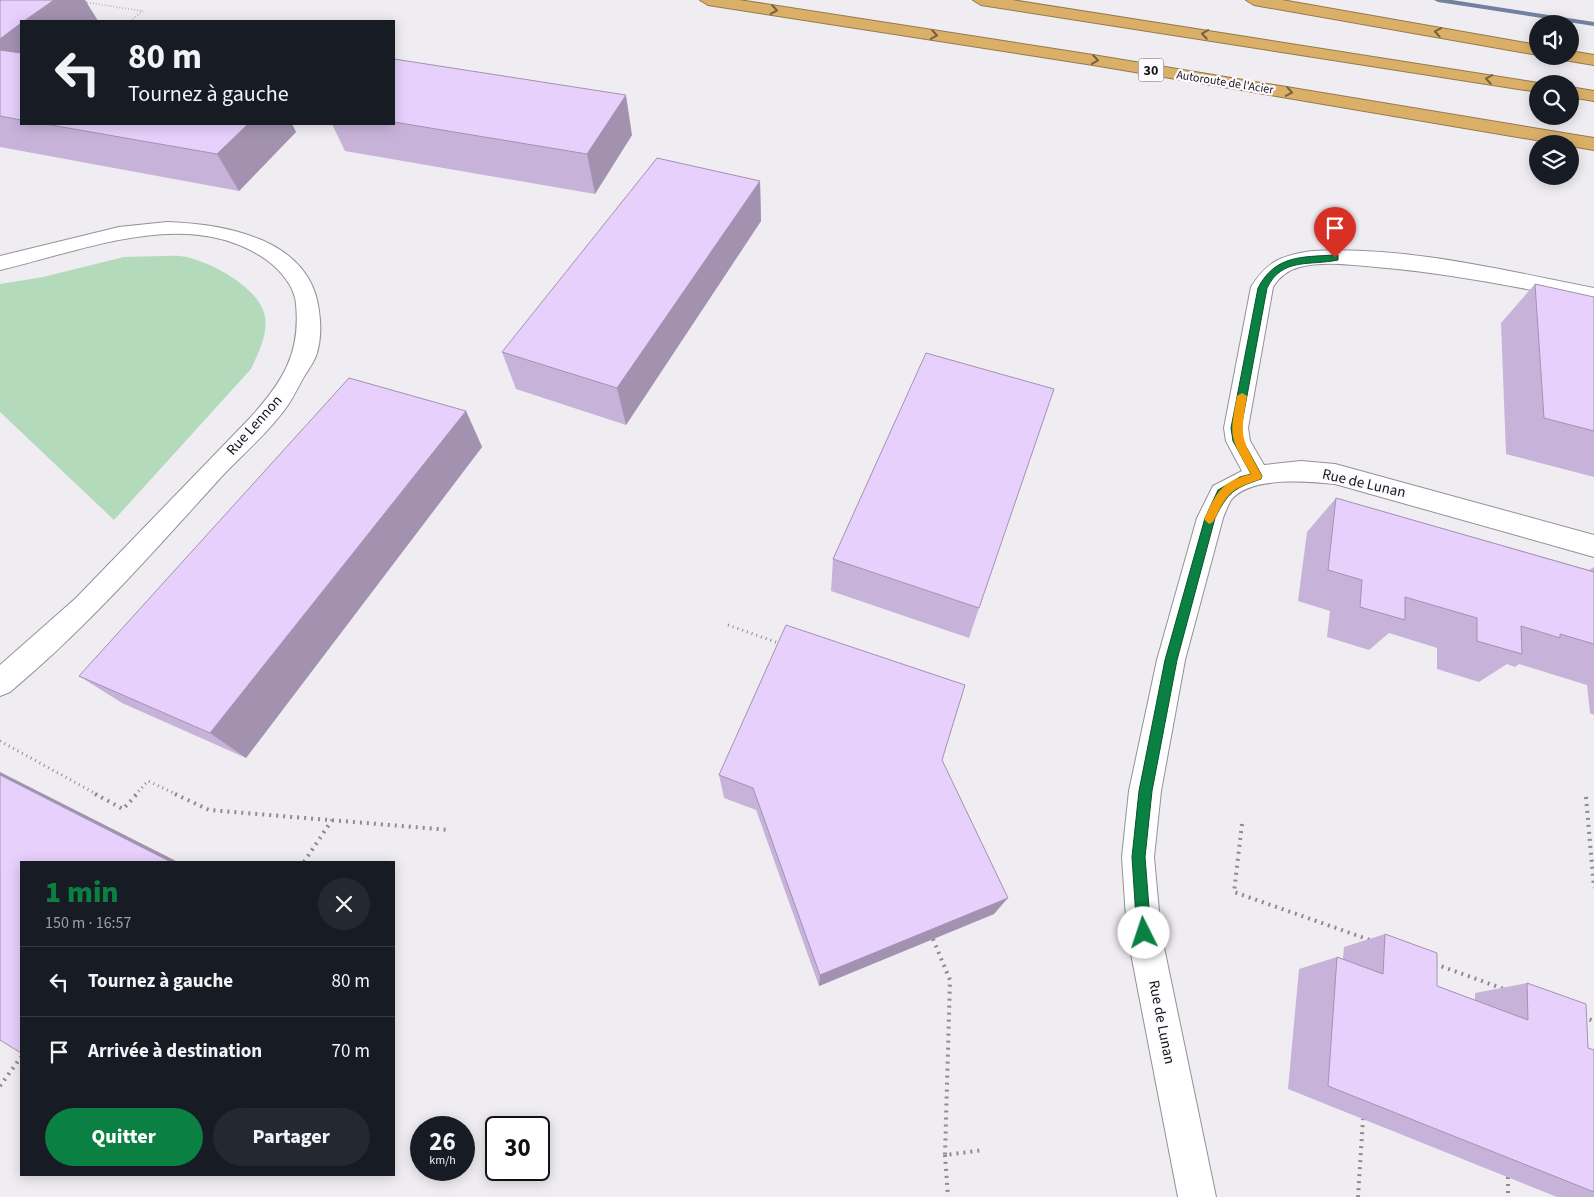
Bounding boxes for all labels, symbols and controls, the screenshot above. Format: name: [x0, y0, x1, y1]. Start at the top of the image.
one-way arrow: [770, 4, 778, 15]
map controls: [1529, 15, 1579, 185]
button: sound: [1529, 15, 1579, 65]
one-way arrow: [1433, 28, 1442, 38]
one-way arrow: [930, 29, 938, 40]
one-way arrow: [1201, 30, 1209, 40]
text: 80 m: [128, 32, 202, 82]
icon: left: [45, 40, 110, 105]
one-way arrow: [1090, 55, 1099, 65]
road number: 30: [1138, 58, 1164, 82]
street label: Autoroute de l'Acier: [1175, 66, 1276, 99]
one-way arrow: [1485, 75, 1494, 85]
button: search: [1529, 75, 1579, 125]
text: Tournez à gauche: [128, 78, 289, 110]
one-way arrow: [1285, 87, 1294, 97]
button: layers: [1529, 135, 1579, 185]
pin: [1314, 207, 1356, 258]
icon: arrive: [1321, 214, 1349, 242]
street label: Rue Lennon: [222, 391, 287, 460]
street label: Rue de Lunan: [1320, 464, 1408, 503]
text: 1 min: [45, 871, 119, 914]
button: close: [318, 878, 370, 930]
position arrow: [1117, 906, 1169, 958]
text: 150 m · 16:57: [45, 912, 132, 934]
icon: left: [45, 968, 73, 996]
text: Tournez à gauche: [88, 968, 233, 995]
text: 80 m: [332, 968, 370, 995]
street label: Rue de Lunan: [1143, 978, 1180, 1066]
icon: arrive: [45, 1038, 73, 1066]
text: Arrivée à destination: [88, 1038, 262, 1065]
text: 70 m: [332, 1038, 370, 1065]
button: Quitter: [45, 1108, 203, 1166]
button: Partager: [213, 1108, 370, 1166]
speed limit sign: 30: [485, 1116, 550, 1181]
text: 26: [429, 1124, 456, 1160]
text: km/h: [429, 1152, 456, 1169]

